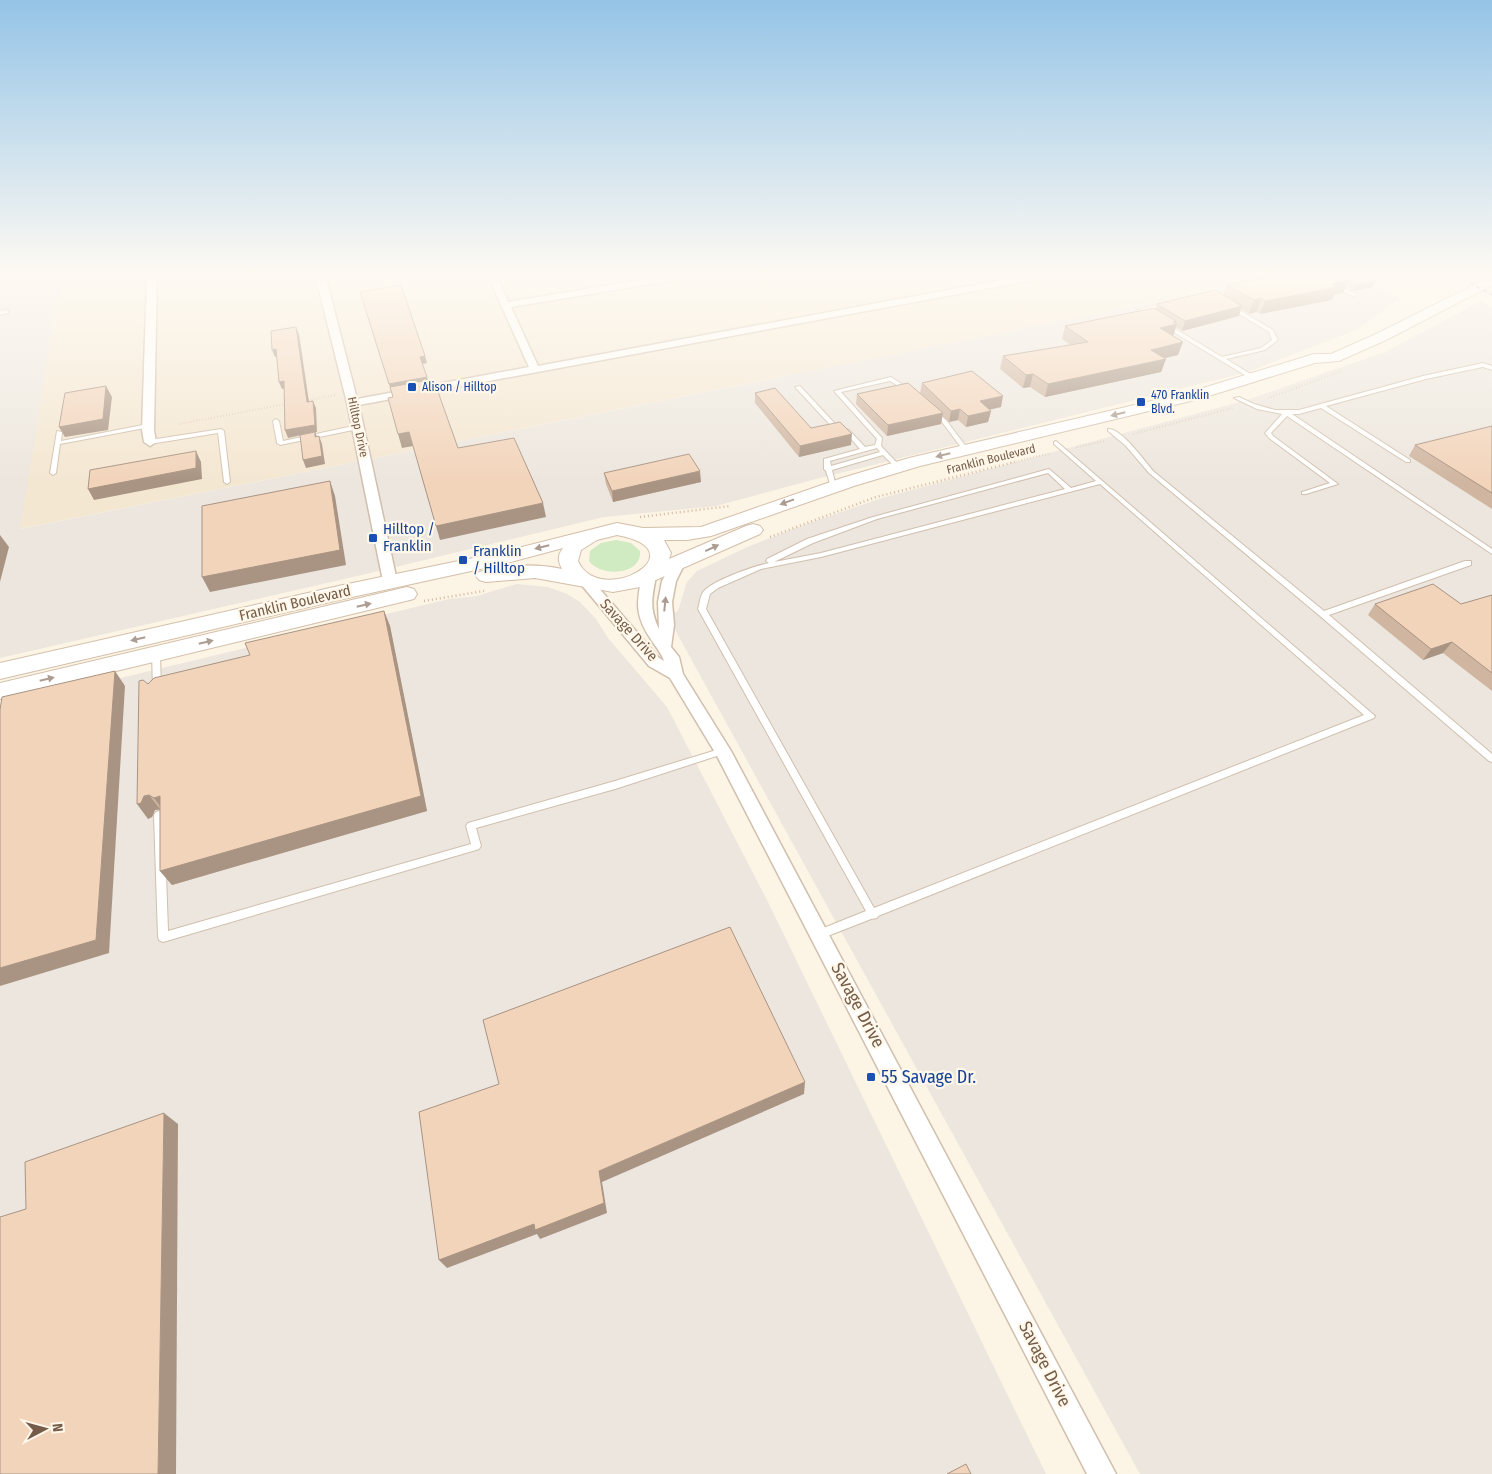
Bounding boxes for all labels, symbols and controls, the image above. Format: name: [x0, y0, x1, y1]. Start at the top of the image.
place label: Alison / Hilltop: [422, 380, 497, 394]
marker: Alison / Hilltop: [406, 381, 418, 393]
place label: 470 Franklin Blvd.: [1151, 388, 1209, 416]
street label: Hilltop Drive: [345, 396, 371, 459]
marker: 470 Franklin Blvd.: [1135, 396, 1147, 408]
one-way arrow: [1110, 410, 1125, 418]
street label: Franklin Boulevard: [945, 441, 1037, 477]
one-way arrow: [935, 451, 950, 459]
one-way arrow: [780, 499, 795, 506]
place label: Hilltop / Franklin: [383, 520, 435, 555]
marker: Hilltop / Franklin: [367, 532, 379, 544]
place label: Franklin / Hilltop: [473, 542, 525, 577]
one-way arrow: [535, 543, 550, 551]
one-way arrow: [705, 543, 719, 551]
marker: Franklin / Hilltop: [457, 554, 469, 566]
street label: Franklin Boulevard: [237, 581, 353, 625]
street label: Savage Drive: [596, 595, 662, 665]
one-way arrow: [661, 595, 669, 611]
one-way arrow: [356, 601, 371, 609]
one-way arrow: [131, 635, 146, 643]
one-way arrow: [198, 638, 213, 646]
one-way arrow: [40, 675, 55, 683]
street label: Savage Drive: [826, 959, 890, 1051]
place label: 55 Savage Dr.: [881, 1066, 976, 1088]
marker: 55 Savage Dr.: [865, 1071, 877, 1083]
street label: Savage Drive: [1014, 1317, 1076, 1411]
north arrow: [20, 1404, 70, 1454]
text: N: [49, 1423, 66, 1433]

